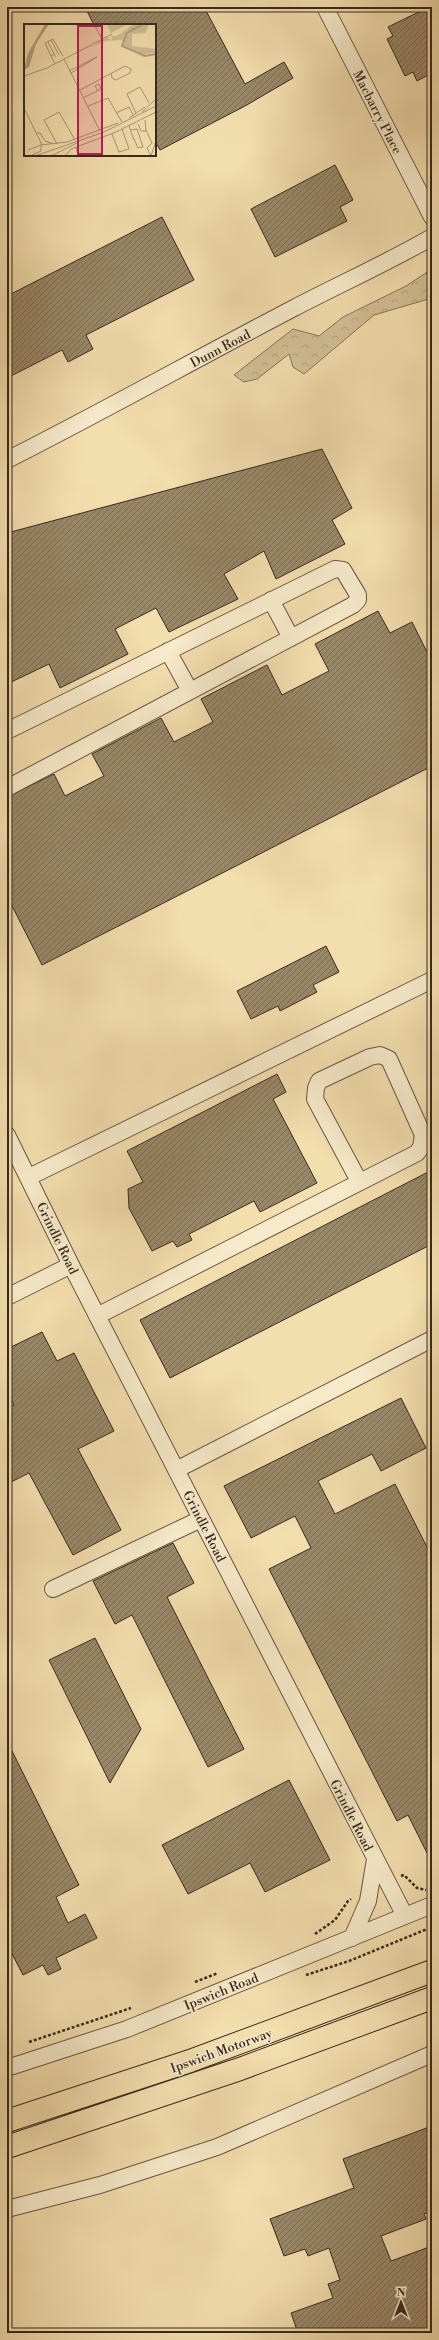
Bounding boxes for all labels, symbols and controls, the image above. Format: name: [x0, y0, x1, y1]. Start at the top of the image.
inset map: [24, 24, 156, 156]
street label: Macbarry Place: [349, 68, 405, 157]
street label: Dunn Road: [188, 326, 254, 371]
street label: Grindle Road: [33, 1200, 82, 1278]
street label: Grindle Road: [179, 1488, 229, 1565]
street label: Grindle Road: [326, 1777, 376, 1854]
street label: Ipswich Road: [182, 1970, 261, 2014]
street label: Ipswich Motorway: [168, 2025, 275, 2077]
north arrow: [381, 2282, 421, 2322]
text: N: [397, 2286, 406, 2300]

